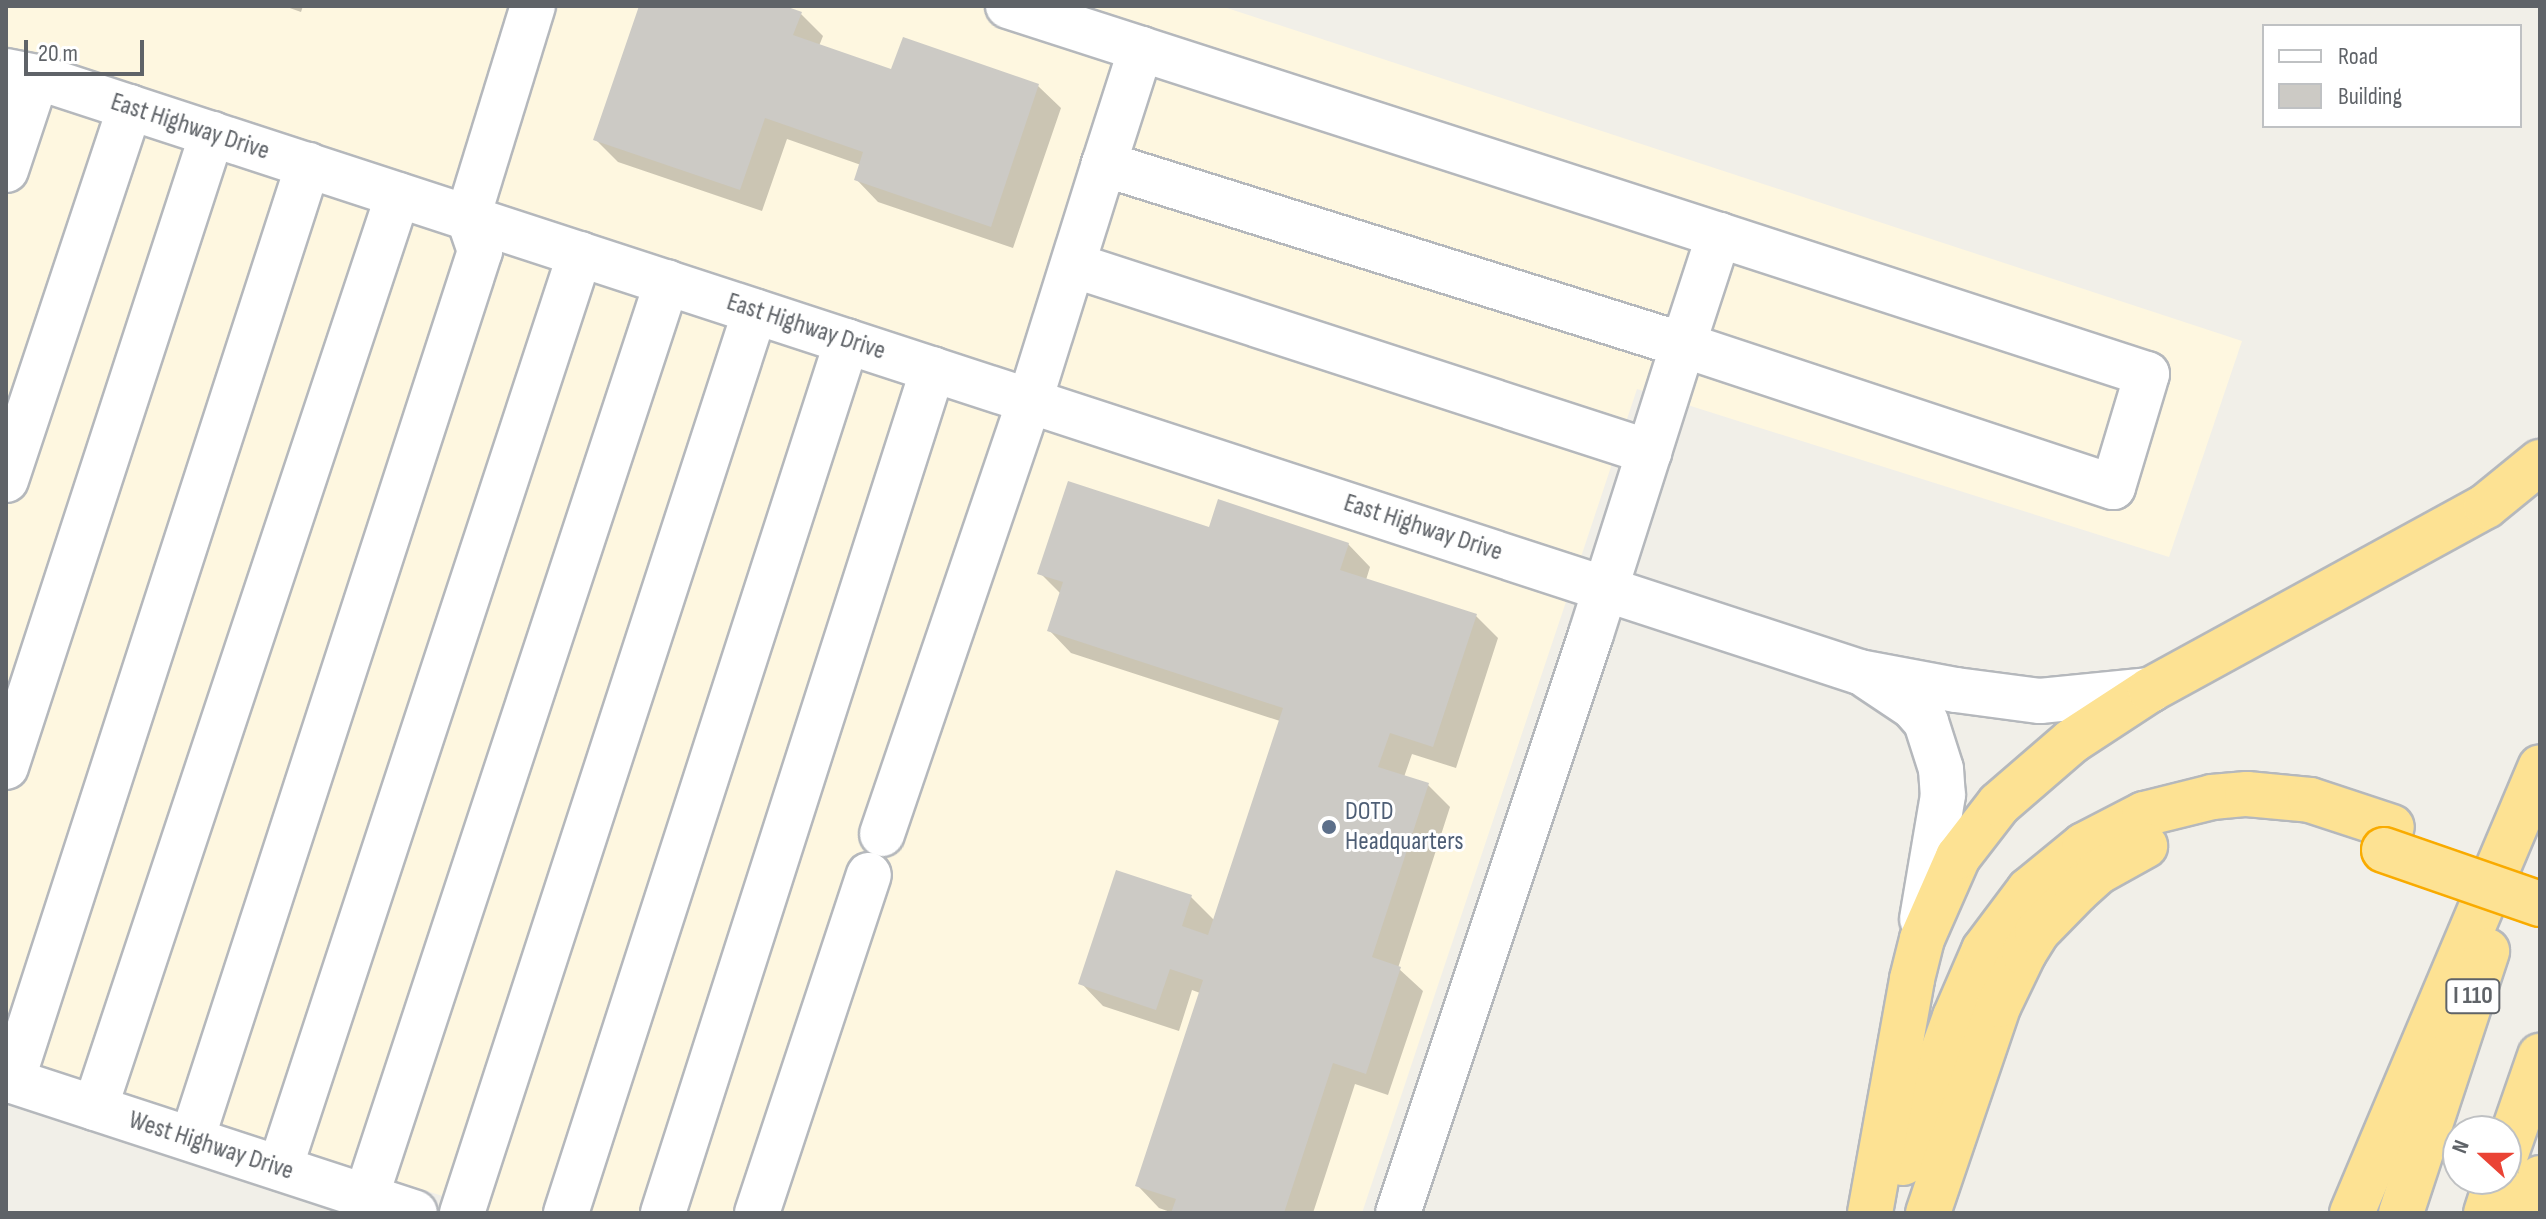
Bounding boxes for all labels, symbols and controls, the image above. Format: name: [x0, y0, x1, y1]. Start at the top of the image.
scale bar: [28, 24, 148, 74]
legend: [2262, 24, 2522, 128]
text: 20 m: [38, 39, 78, 68]
text: Road: [2338, 42, 2378, 71]
text: Building: [2338, 82, 2402, 111]
street label: East Highway Drive: [107, 87, 273, 167]
street label: East Highway Drive: [723, 287, 889, 367]
street label: East Highway Drive: [1340, 488, 1506, 568]
place label: DOTD Headquarters: [1345, 796, 1464, 858]
marker: DOTD Headquarters: [1320, 818, 1338, 836]
road number: I 110: [2445, 976, 2501, 1016]
street label: West Highway Drive: [125, 1105, 297, 1187]
north arrow: [2442, 1115, 2522, 1195]
text: N: [2446, 1137, 2476, 1157]

